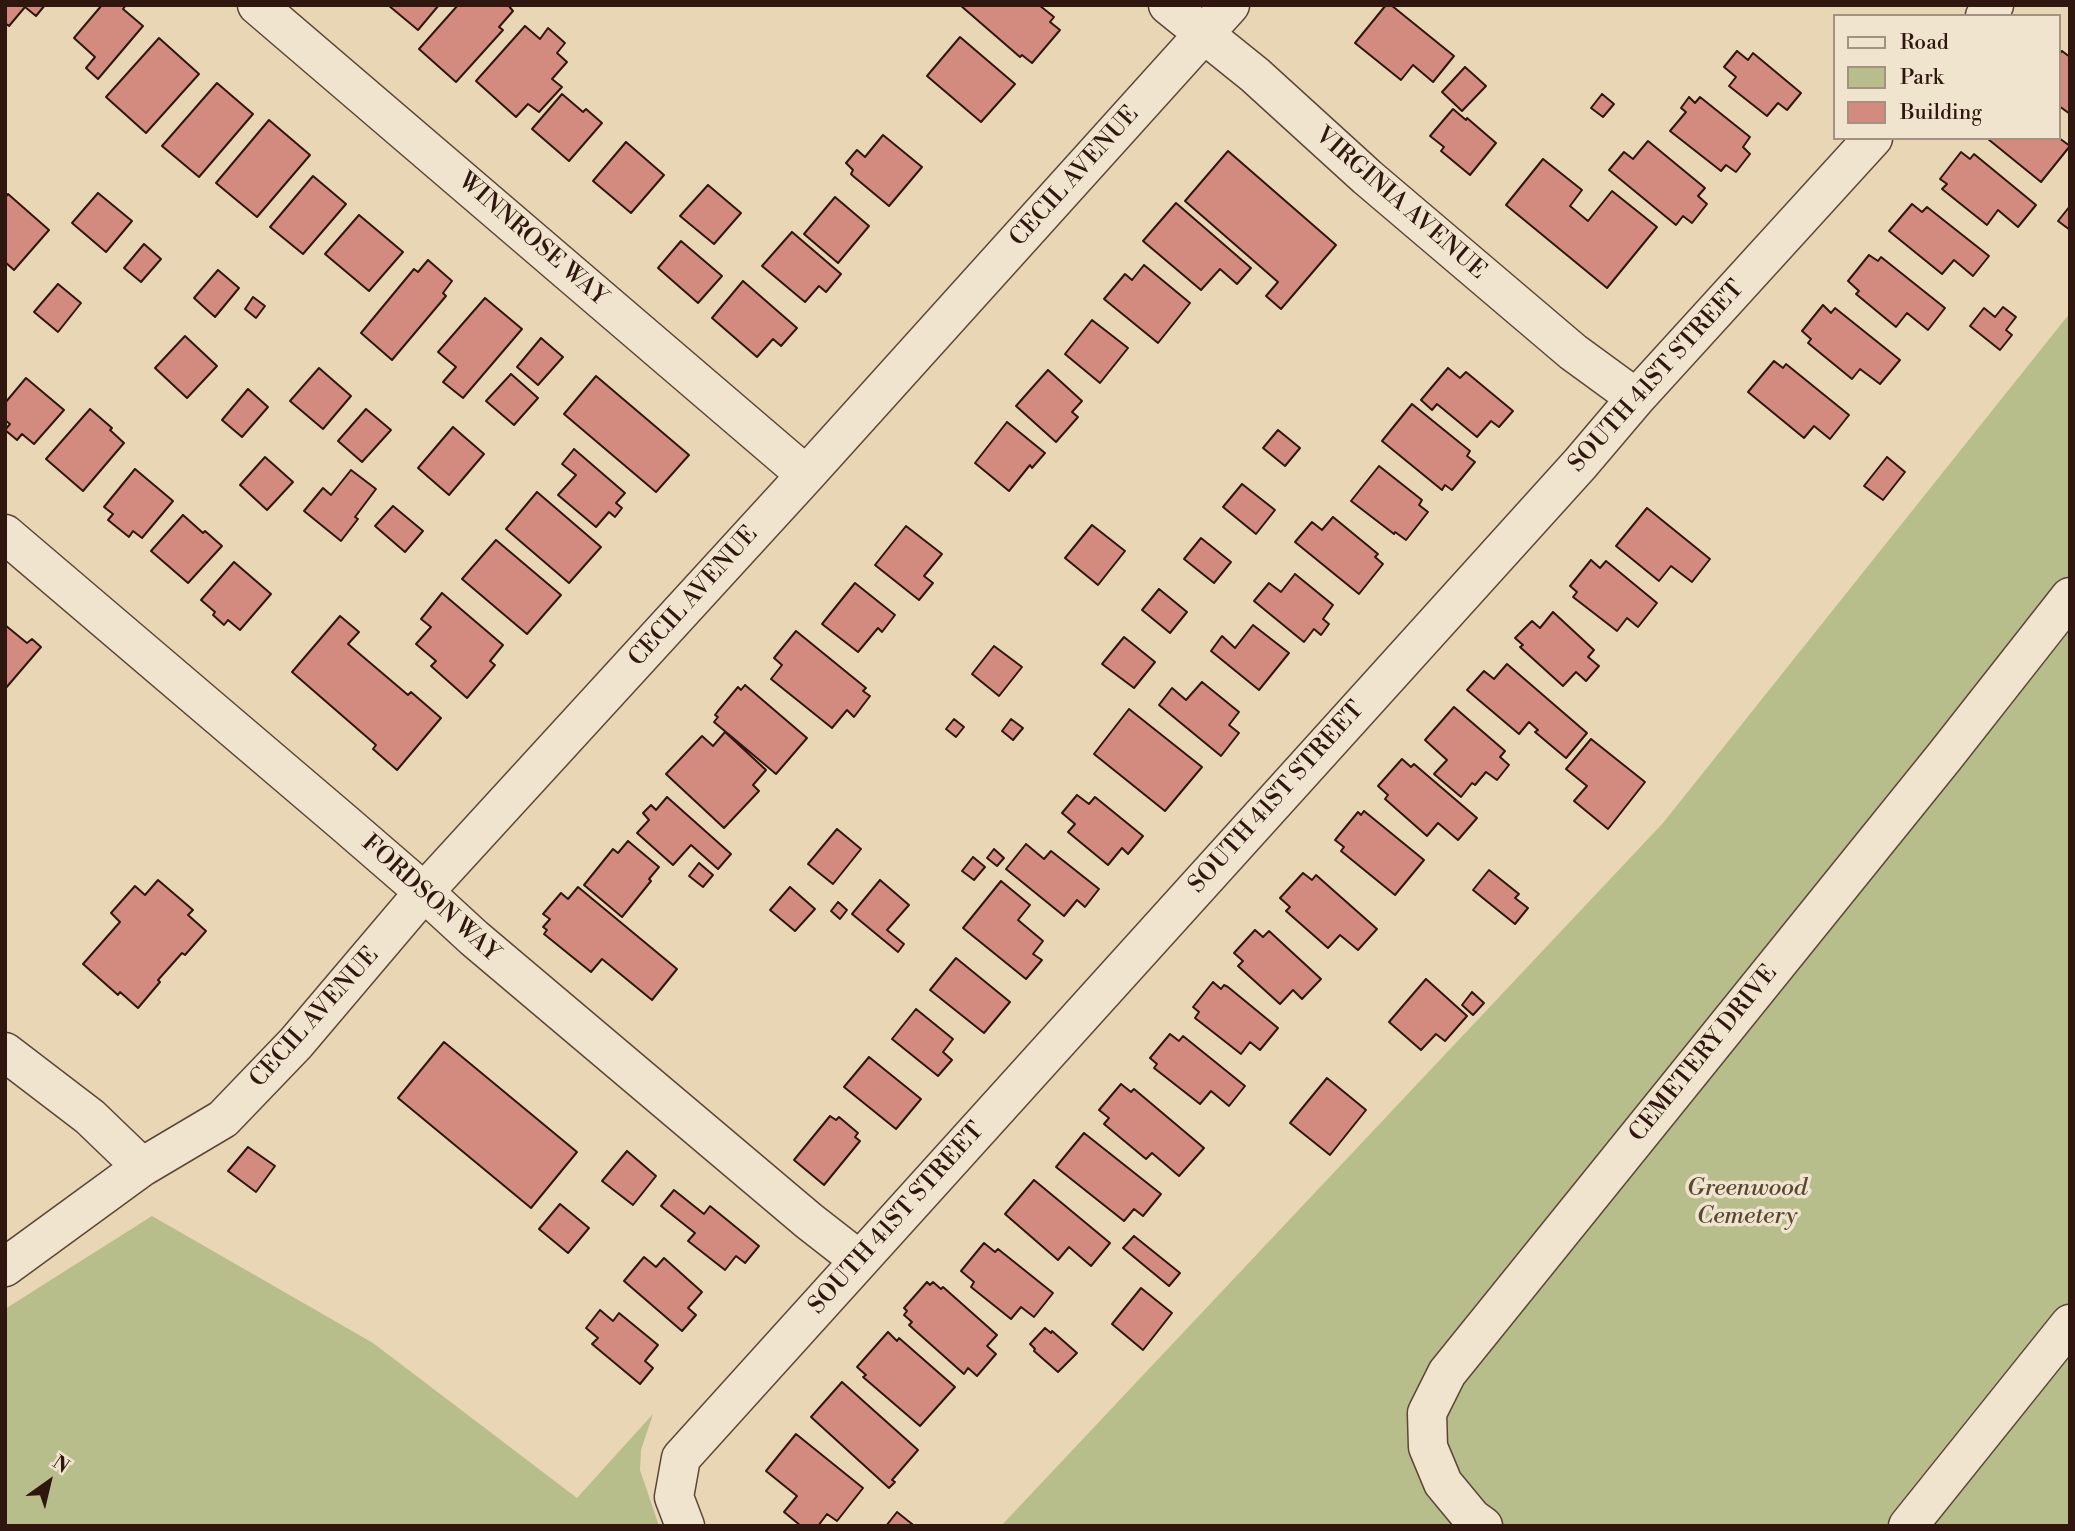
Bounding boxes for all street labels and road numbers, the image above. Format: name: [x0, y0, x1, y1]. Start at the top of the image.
street label: CECIL AVENUE: [1004, 101, 1146, 253]
street label: VIRGINIA AVENUE: [1309, 122, 1491, 286]
street label: WINNROSE WAY: [452, 167, 612, 313]
street label: SOUTH 41ST STREET: [1563, 275, 1751, 479]
street label: CECIL AVENUE: [623, 521, 765, 673]
street label: SOUTH 41ST STREET: [1183, 696, 1371, 900]
street label: FORDSON WAY: [355, 829, 505, 969]
street label: CECIL AVENUE: [244, 942, 386, 1094]
street label: CEMETERY DRIVE: [1624, 960, 1784, 1148]
street label: SOUTH 41ST STREET: [803, 1117, 991, 1321]

